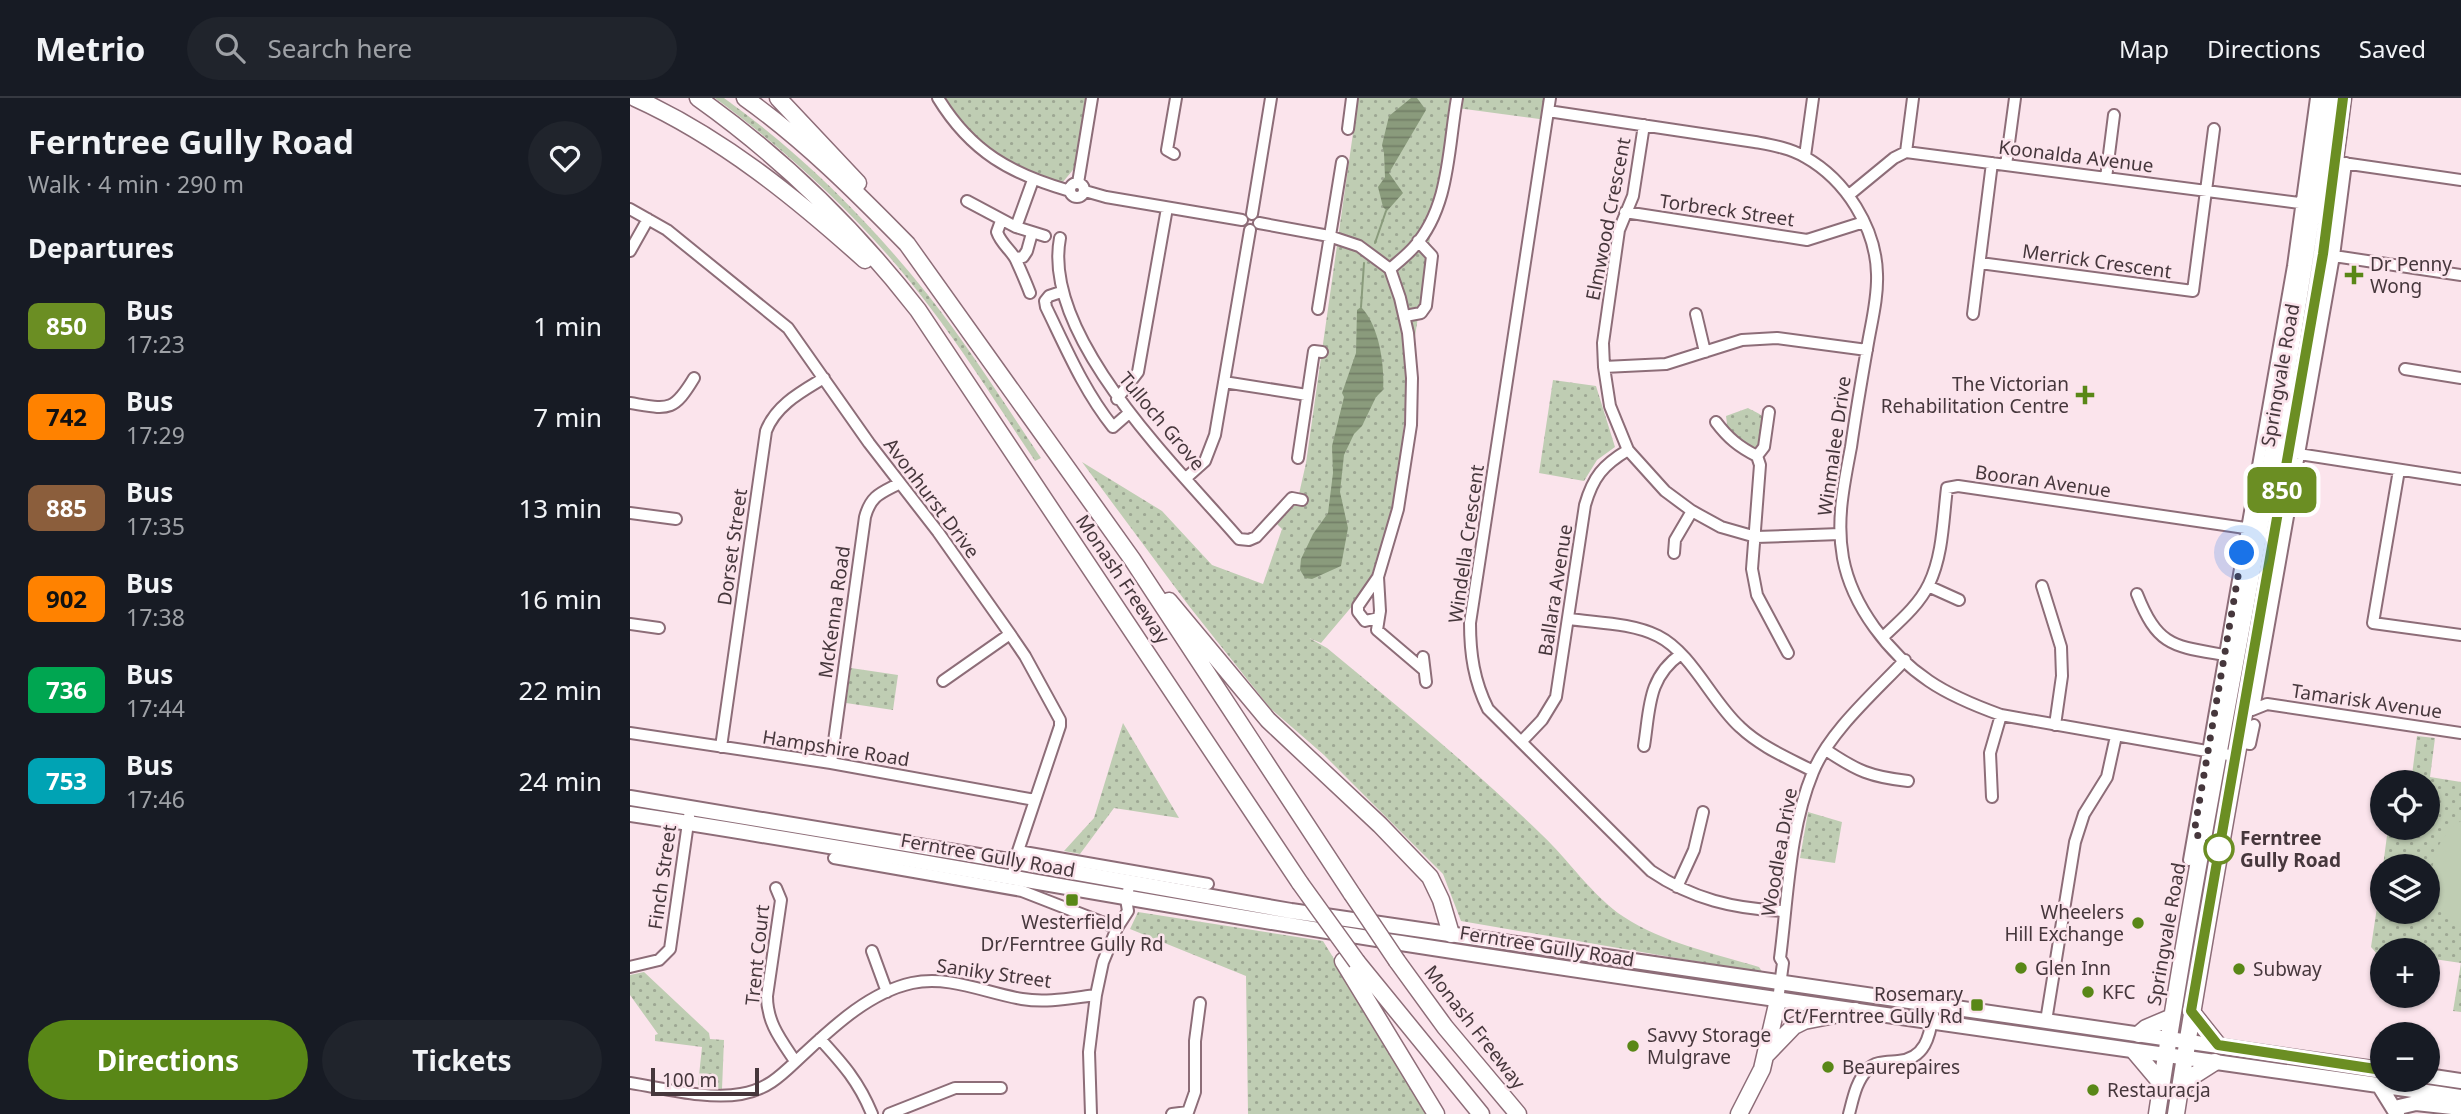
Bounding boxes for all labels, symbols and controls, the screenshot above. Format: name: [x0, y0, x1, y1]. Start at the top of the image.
search box: [187, 17, 677, 80]
text: Metrio: [35, 26, 145, 71]
icon: search: [211, 29, 249, 67]
text: Search here: [267, 30, 412, 66]
text: Map: [2119, 32, 2169, 65]
text: Directions: [2207, 32, 2321, 65]
text: Saved: [2359, 32, 2426, 65]
text: Ferntree Gully Road: [28, 119, 354, 164]
button: heart: [528, 121, 602, 195]
street label: Koonalda Avenue: [1997, 134, 2155, 178]
street label: Elmwood Crescent: [1579, 135, 1637, 303]
text: Walk · 4 min · 290 m: [28, 168, 244, 200]
street label: Torbreck Street: [1658, 188, 1796, 232]
text: Departures: [28, 230, 174, 266]
street label: Merrick Crescent: [2021, 238, 2173, 284]
place label: Dr Penny Wong: [2370, 251, 2452, 299]
marker: Dr Penny Wong: [2344, 265, 2364, 285]
text: Bus: [126, 292, 173, 328]
street label: Springvale Road: [2255, 301, 2305, 449]
text: 1 min: [533, 308, 602, 344]
text: 850: [46, 309, 87, 342]
text: 17:23: [126, 328, 185, 360]
street label: Tulloch Grove: [1113, 366, 1211, 476]
place label: The Victorian Rehabilitation Centre: [1881, 371, 2069, 419]
street label: Winmalee Drive: [1811, 374, 1857, 518]
text: Bus: [126, 383, 173, 419]
marker: The Victorian Rehabilitation Centre: [2075, 385, 2095, 405]
text: 7 min: [533, 399, 602, 435]
text: 742: [46, 400, 87, 433]
text: 17:29: [126, 419, 185, 451]
street label: Avonhurst Drive: [878, 433, 986, 563]
street label: Booran Avenue: [1973, 459, 2113, 503]
street label: Windella Crescent: [1442, 463, 1490, 625]
line badge: 850: [2242, 467, 2322, 513]
text: 850: [2261, 473, 2303, 506]
text: Bus: [126, 474, 173, 510]
street label: Dorset Street: [711, 487, 753, 607]
text: 13 min: [518, 490, 602, 526]
text: 885: [46, 491, 87, 524]
street label: Monash Freeway: [1070, 509, 1176, 649]
text: 17:35: [126, 510, 185, 542]
street label: Ballara Avenue: [1532, 522, 1578, 658]
your location: [2224, 535, 2259, 570]
street label: McKenna Road: [812, 544, 856, 680]
text: Bus: [126, 565, 173, 601]
text: 16 min: [518, 581, 602, 617]
text: 902: [46, 582, 87, 615]
text: 17:38: [126, 601, 185, 633]
text: Bus: [126, 656, 173, 692]
text: 22 min: [518, 672, 602, 708]
text: 736: [46, 673, 87, 706]
street label: Tamarisk Avenue: [2290, 678, 2444, 724]
text: 17:44: [126, 692, 185, 724]
street label: Hampshire Road: [761, 724, 911, 772]
text: Bus: [126, 747, 173, 783]
text: 24 min: [518, 763, 602, 799]
text: 753: [46, 764, 87, 797]
map controls: [2370, 770, 2440, 1092]
button: locate: [2370, 770, 2440, 840]
text: 17:46: [126, 783, 185, 815]
street label: Woodlea Drive: [1755, 786, 1803, 918]
street label: Finch Street: [642, 823, 682, 931]
place label: Ferntree Gully Road: [2240, 825, 2341, 873]
street label: Ferntree Gully Road: [899, 827, 1077, 883]
marker: Ferntree Gully Road: [2204, 834, 2234, 864]
button: layers: [2370, 854, 2440, 924]
street label: Springvale Road: [2141, 860, 2191, 1008]
marker: Westerfield Dr/Ferntree Gully Rd: [1064, 892, 1080, 908]
place label: Wheelers Hill Exchange: [2004, 899, 2124, 947]
street label: Trent Court: [739, 903, 775, 1007]
place label: Westerfield Dr/Ferntree Gully Rd: [980, 909, 1164, 957]
marker: Wheelers Hill Exchange: [2130, 915, 2146, 931]
street label: Ferntree Gully Road: [1458, 919, 1636, 973]
button: +: [2370, 938, 2440, 1008]
street label: Saniky Street: [935, 952, 1053, 994]
place label: Glen Inn: [2035, 955, 2111, 981]
place label: Subway: [2253, 956, 2322, 982]
street label: Monash Freeway: [1418, 960, 1532, 1095]
marker: Glen Inn: [2013, 960, 2029, 976]
marker: Subway: [2231, 961, 2247, 977]
place label: KFC: [2102, 979, 2136, 1005]
place label: Rosemary Ct/Ferntree Gully Rd: [1783, 981, 1963, 1029]
marker: KFC: [2080, 984, 2096, 1000]
marker: Rosemary Ct/Ferntree Gully Rd: [1969, 997, 1985, 1013]
button: Directions: [28, 1020, 308, 1100]
button: Tickets: [322, 1020, 602, 1100]
place label: Savvy Storage Mulgrave: [1647, 1022, 1771, 1070]
button: −: [2370, 1022, 2440, 1092]
marker: Savvy Storage Mulgrave: [1625, 1038, 1641, 1054]
place label: Beaurepaires: [1842, 1054, 1960, 1080]
marker: Beaurepaires: [1820, 1059, 1836, 1075]
scale bar: [651, 1065, 760, 1097]
text: 100 m: [662, 1067, 717, 1093]
place label: Restauracja: [2107, 1077, 2211, 1103]
marker: Restauracja: [2085, 1082, 2101, 1098]

